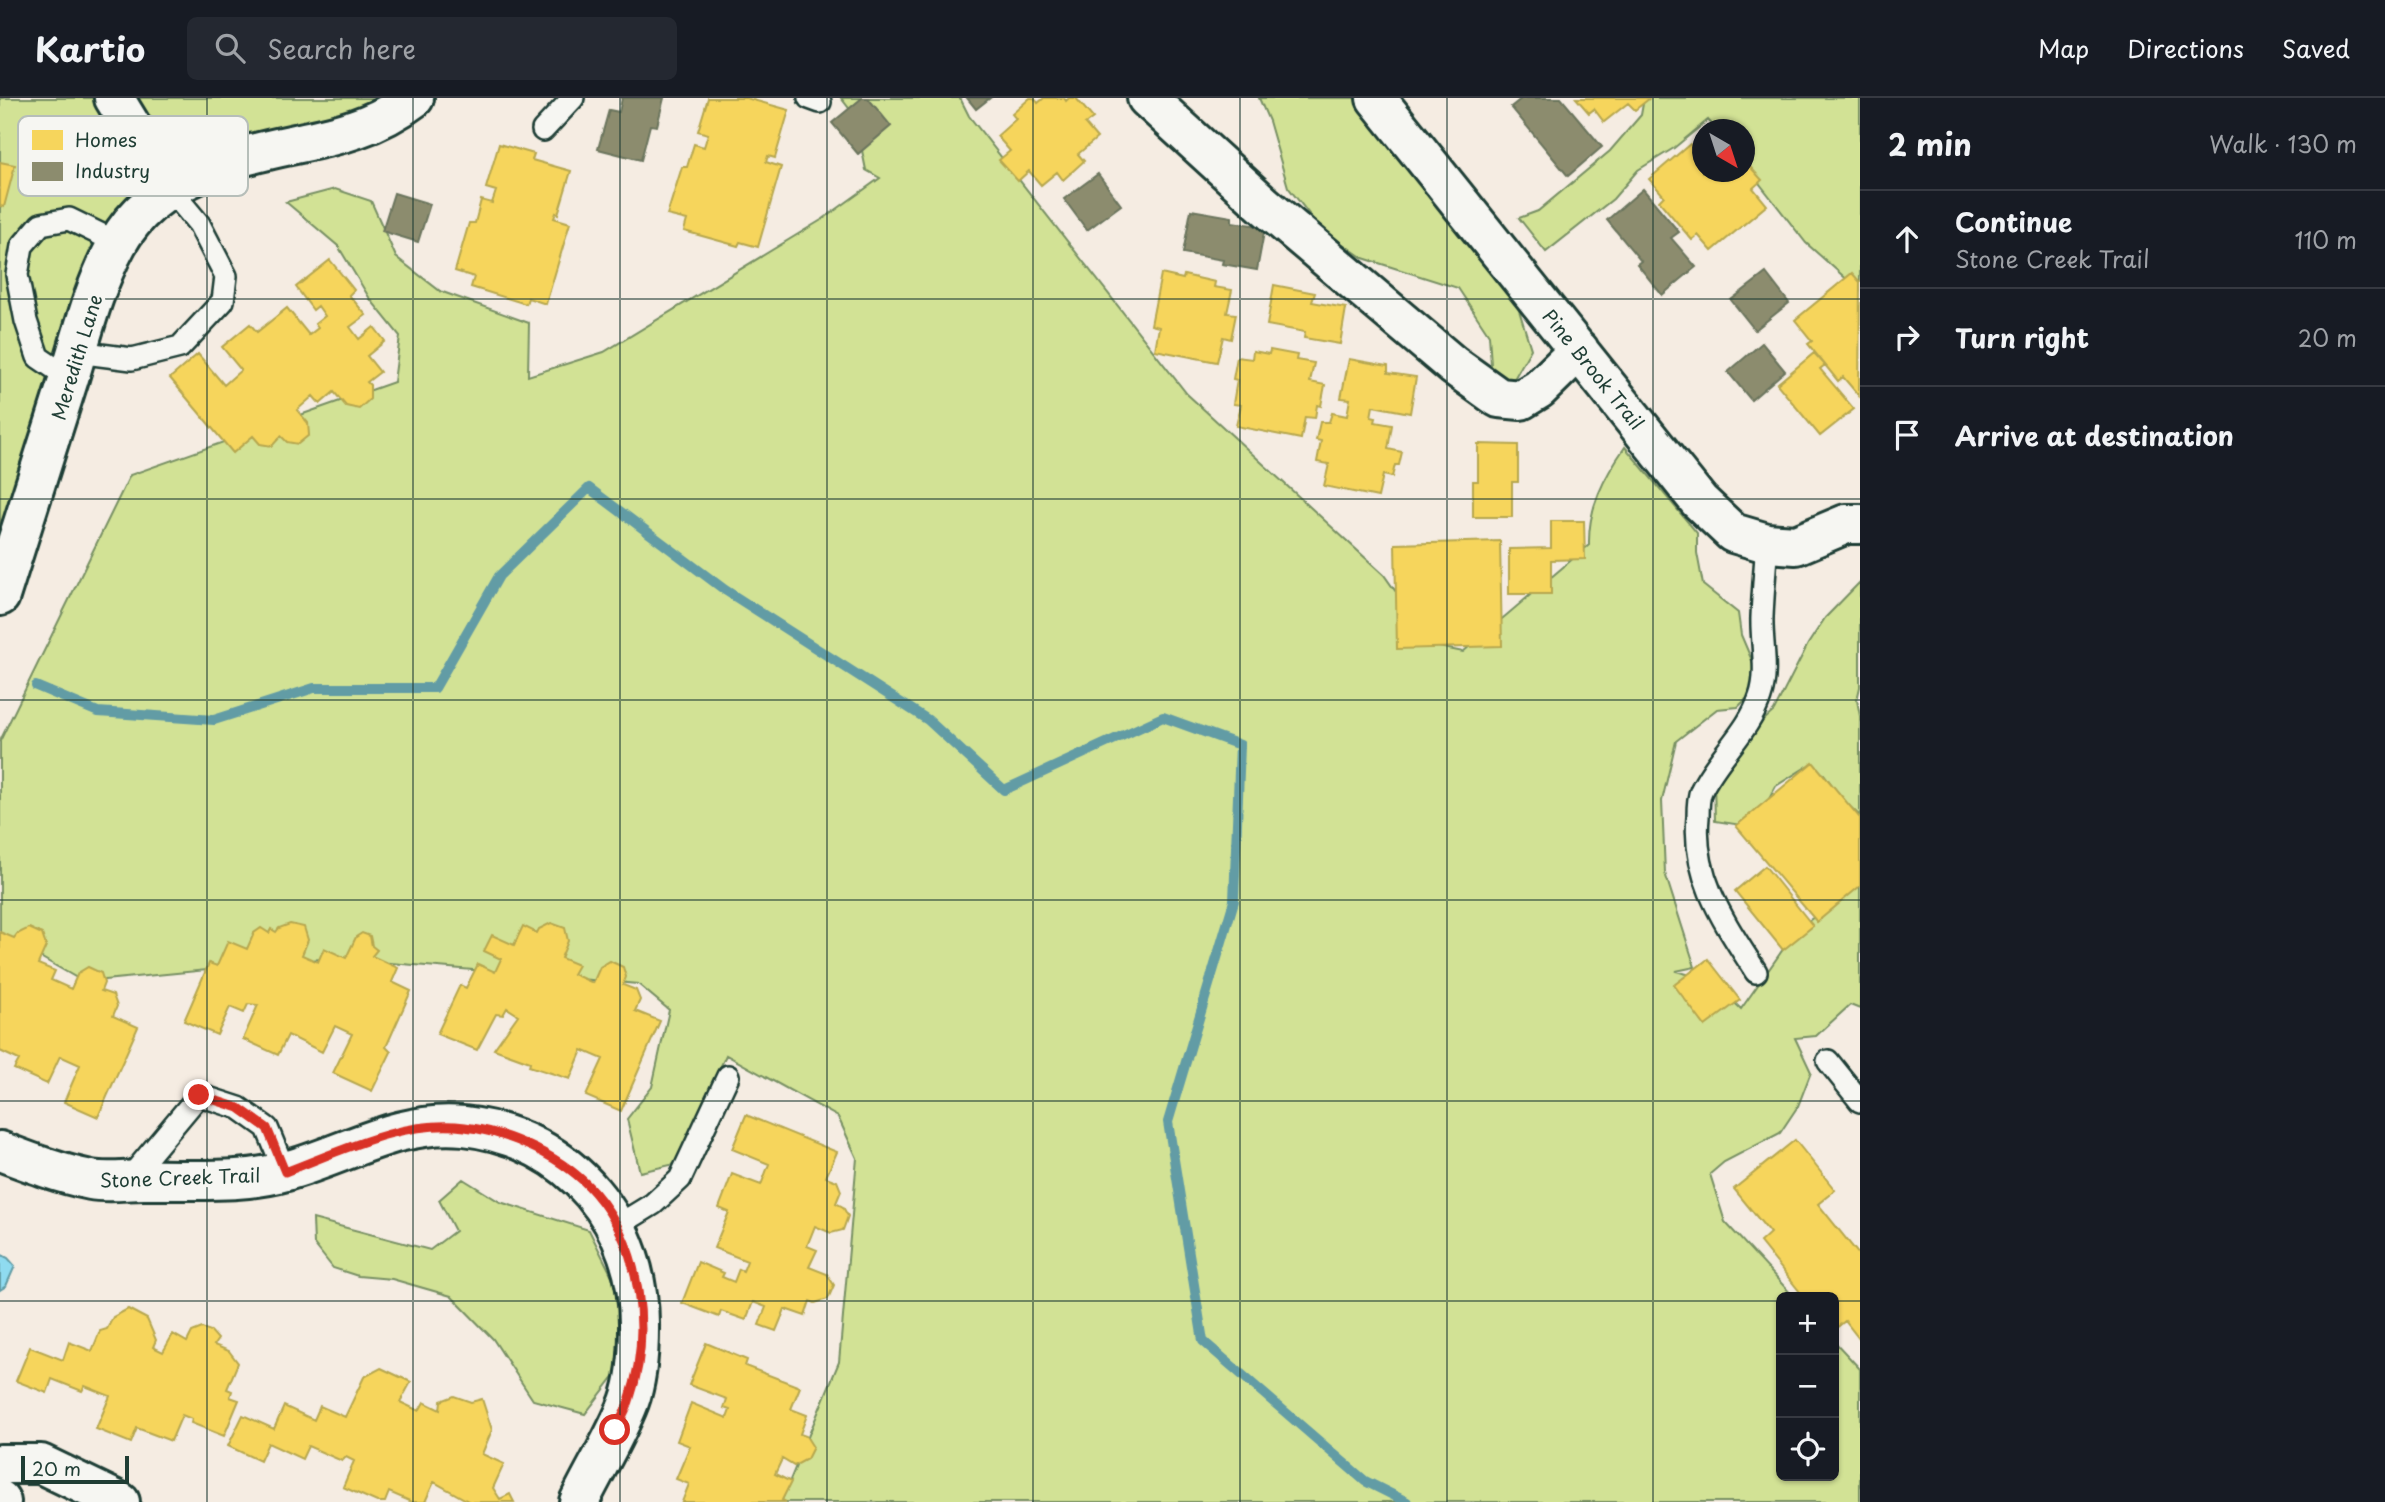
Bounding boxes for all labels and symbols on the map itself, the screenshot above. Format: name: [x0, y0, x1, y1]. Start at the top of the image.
legend: [18, 116, 248, 196]
north arrow: [1692, 119, 1755, 182]
text: Homes: [75, 125, 137, 153]
text: Industry: [75, 156, 150, 184]
street label: Meredith Lane: [44, 291, 108, 423]
street label: Pine Brook Trail: [1537, 303, 1651, 435]
route end: [183, 1079, 214, 1110]
street label: Stone Creek Trail: [99, 1160, 261, 1194]
route start: [599, 1414, 630, 1445]
scale bar: [21, 1453, 130, 1485]

